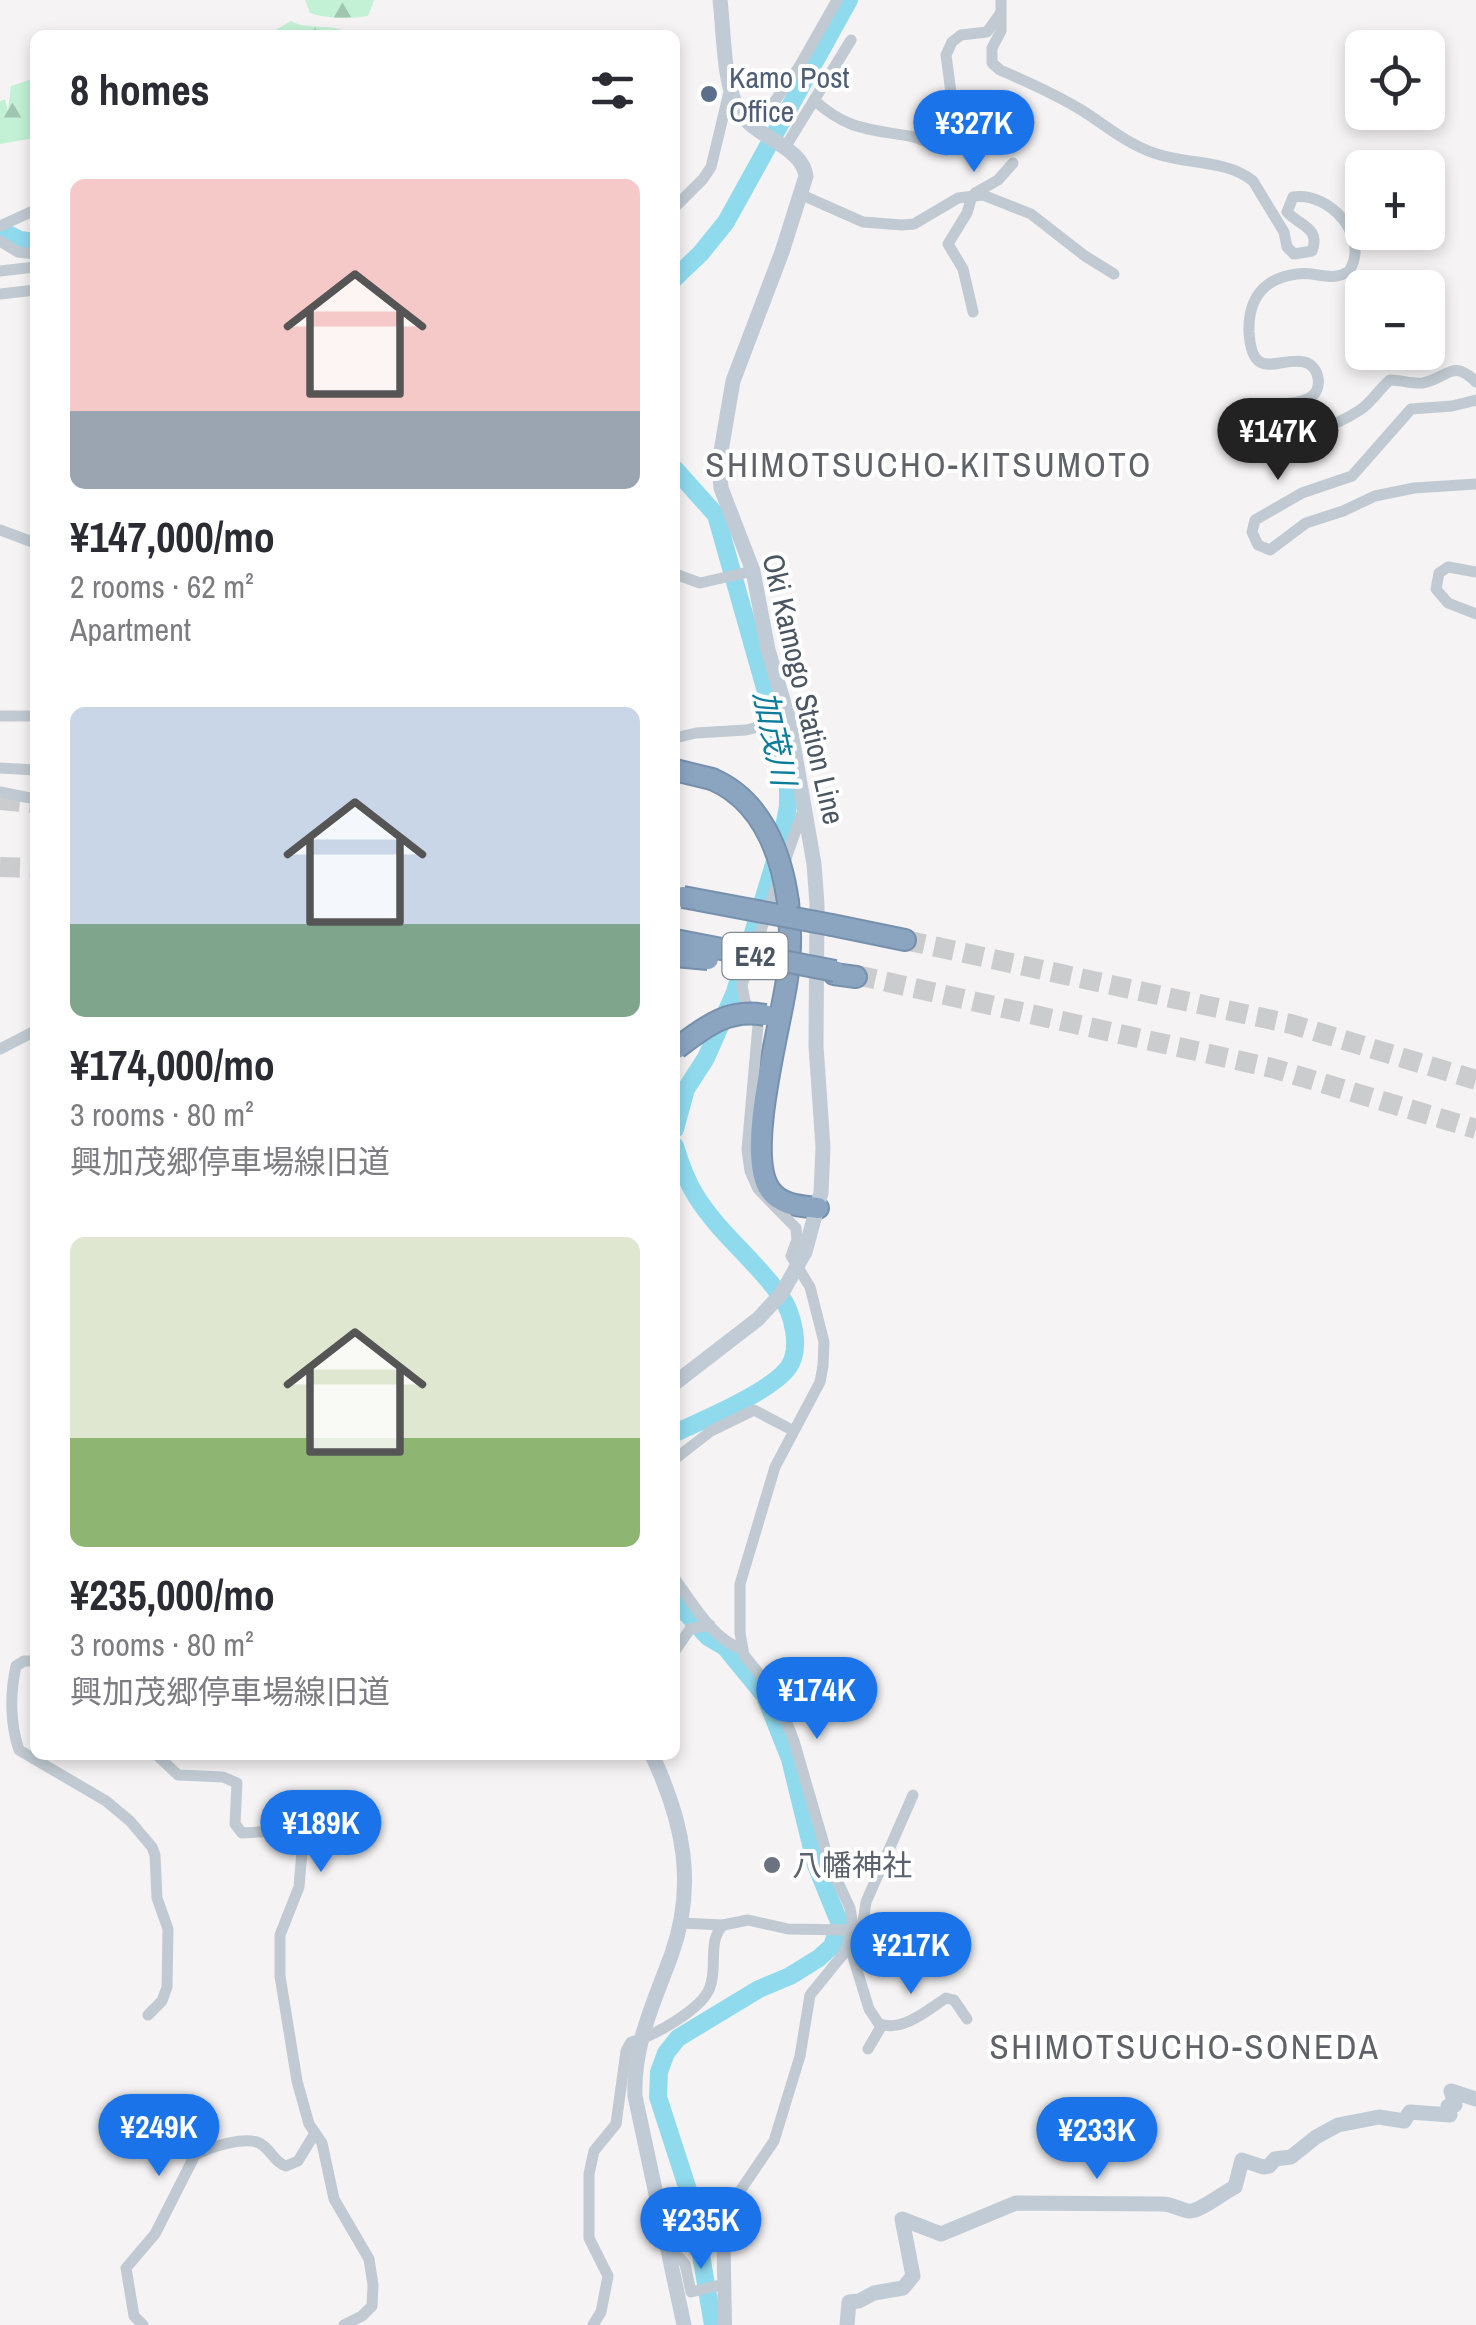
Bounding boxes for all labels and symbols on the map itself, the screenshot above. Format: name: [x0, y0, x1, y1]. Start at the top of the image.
place label: Kamo Post Office: [729, 57, 849, 131]
marker: Kamo Post Office: [698, 83, 720, 105]
pin: ¥327K: [904, 90, 1044, 175]
pin: ¥147K: [1208, 398, 1348, 483]
district label: SHIMOTSUCHO-KITSUMOTO: [705, 441, 1153, 488]
street label: Oki Kamogo Station Line: [753, 550, 855, 828]
water label: 加茂川: [744, 687, 807, 792]
road number: E42: [722, 933, 788, 979]
pin: ¥174K: [747, 1657, 887, 1742]
pin: ¥189K: [251, 1790, 391, 1875]
place label: 八幡神社: [792, 1845, 912, 1885]
marker: 八幡神社: [761, 1854, 783, 1876]
pin: ¥217K: [841, 1912, 981, 1997]
district label: SHIMOTSUCHO-SONEDA: [989, 2023, 1381, 2070]
pin: ¥249K: [89, 2094, 229, 2179]
pin: ¥233K: [1027, 2097, 1167, 2182]
pin: ¥235K: [631, 2187, 771, 2272]

